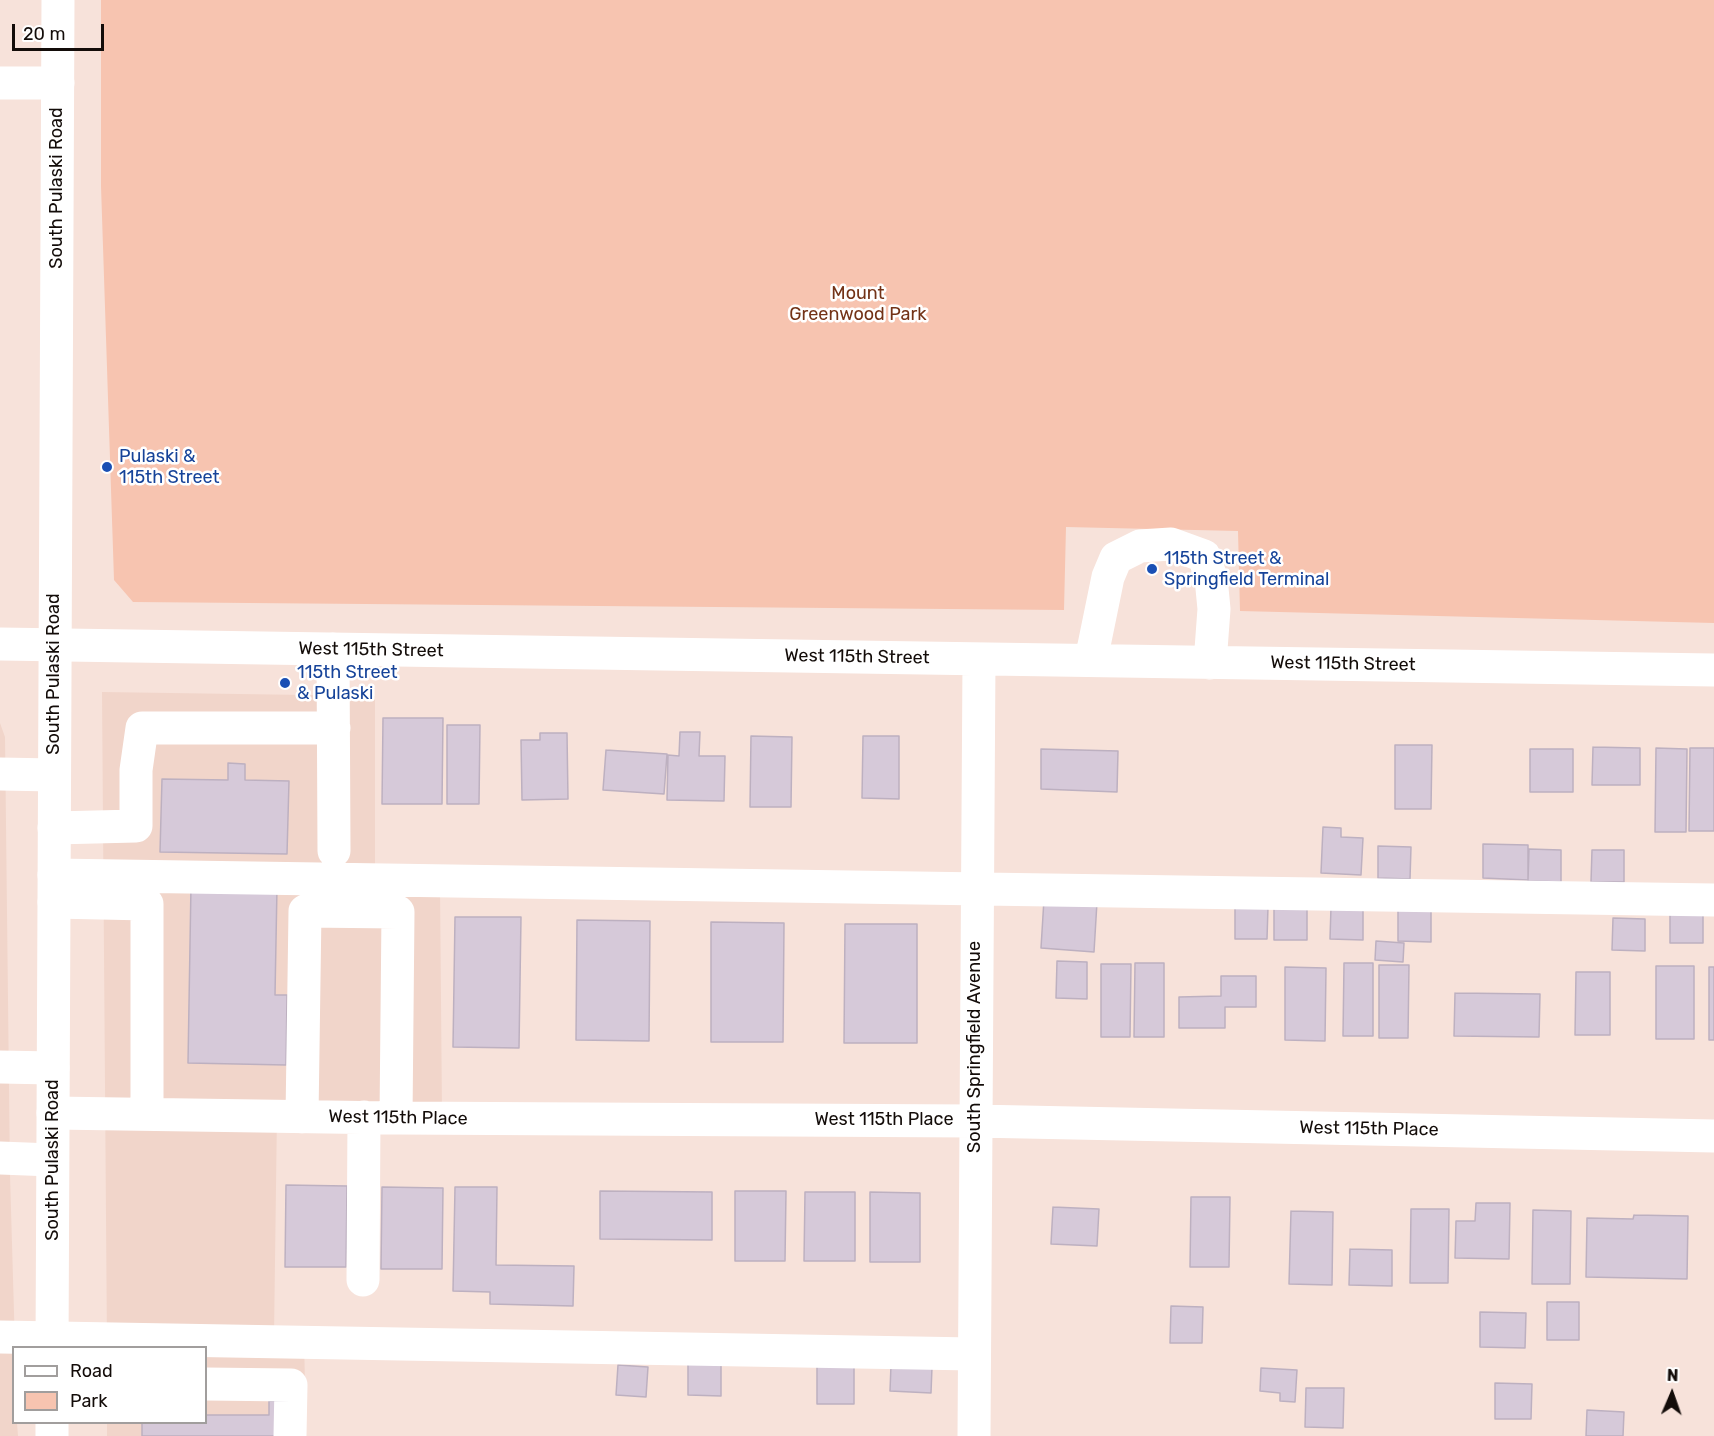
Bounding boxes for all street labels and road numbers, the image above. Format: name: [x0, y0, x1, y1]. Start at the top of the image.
street label: South Pulaski Road: [46, 107, 68, 269]
street label: South Pulaski Road: [43, 593, 65, 755]
street label: West 115th Street: [298, 638, 444, 662]
street label: West 115th Street: [784, 645, 930, 669]
street label: West 115th Street: [1270, 652, 1416, 676]
street label: South Springfield Avenue: [964, 941, 986, 1153]
street label: South Pulaski Road: [42, 1079, 64, 1241]
street label: West 115th Place: [328, 1106, 468, 1130]
street label: West 115th Place: [814, 1109, 954, 1131]
street label: West 115th Place: [1299, 1117, 1439, 1141]

